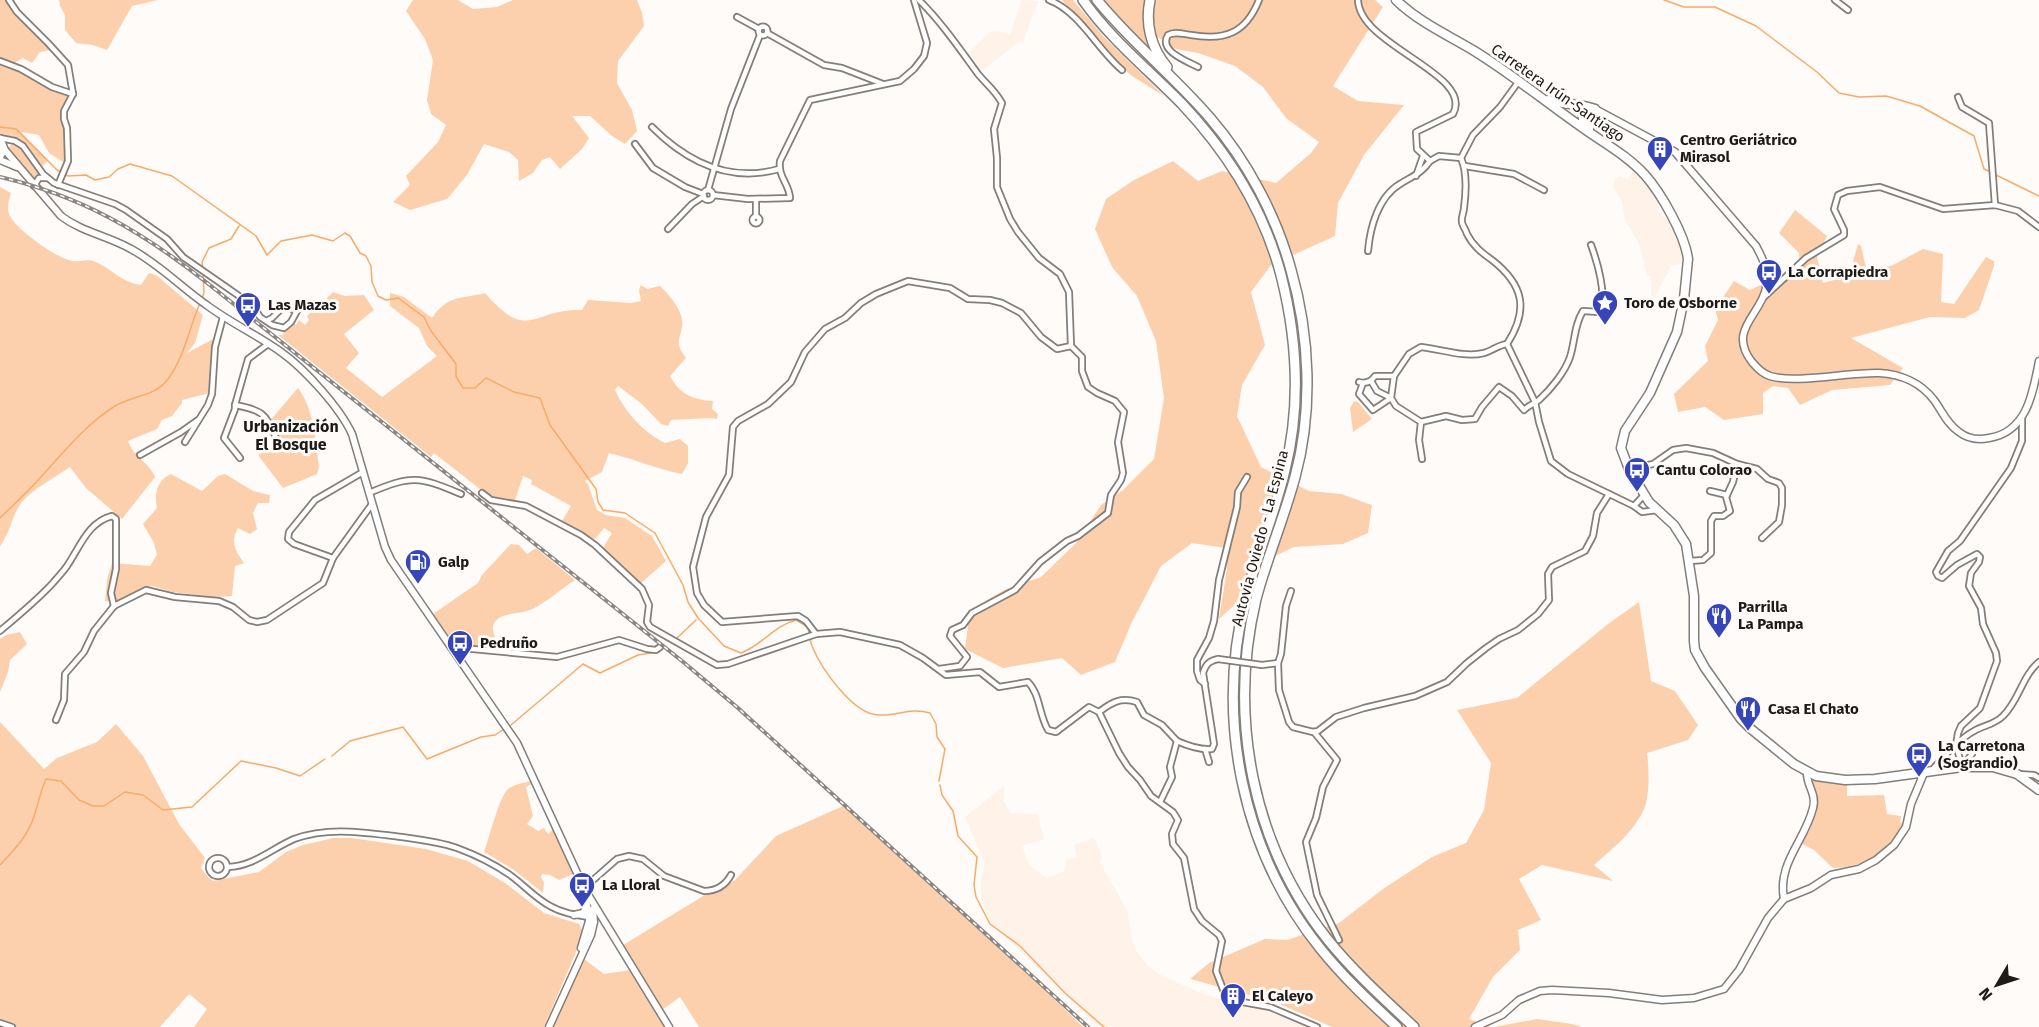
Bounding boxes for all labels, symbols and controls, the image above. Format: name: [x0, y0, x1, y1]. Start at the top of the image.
street label: Carretera Irún-Santiago: [1488, 40, 1628, 146]
place label: Centro Geriátrico Mirasol: [1680, 131, 1797, 166]
building icon: Centro Geriátrico Mirasol: [1645, 134, 1675, 172]
bus stop icon: La Corrapiedra: [1754, 257, 1784, 295]
place label: La Corrapiedra: [1788, 263, 1888, 281]
place icon: Toro de Osborne: [1590, 288, 1620, 326]
bus stop icon: Las Mazas: [233, 290, 263, 328]
place label: Toro de Osborne: [1624, 294, 1737, 312]
place label: Las Mazas: [268, 296, 336, 314]
district label: Urbanización El Bosque: [243, 417, 339, 454]
street label: Autovía Oviedo - La Espina: [1228, 448, 1292, 628]
bus stop icon: Cantu Colorao: [1622, 455, 1652, 493]
place label: Cantu Colorao: [1656, 461, 1752, 479]
fuel station icon: Galp: [403, 547, 433, 585]
place label: Galp: [438, 553, 469, 571]
place label: Parrilla La Pampa: [1738, 598, 1803, 633]
restaurant icon: Parrilla La Pampa: [1704, 601, 1734, 639]
bus stop icon: Pedruño: [445, 628, 475, 666]
place label: Pedruño: [480, 634, 538, 652]
restaurant icon: Casa El Chato: [1733, 694, 1763, 732]
place label: Casa El Chato: [1768, 700, 1859, 718]
place label: La Carretona (Sograndio): [1938, 737, 2025, 772]
bus stop icon: La Carretona (Sograndio): [1904, 740, 1934, 778]
bus stop icon: La Lloral: [567, 870, 597, 908]
place label: La Lloral: [602, 876, 661, 894]
north arrow: [1967, 955, 2027, 1015]
building icon: El Caleyo: [1218, 981, 1248, 1019]
text: N: [1975, 984, 1996, 1004]
place label: El Caleyo: [1252, 987, 1314, 1005]

